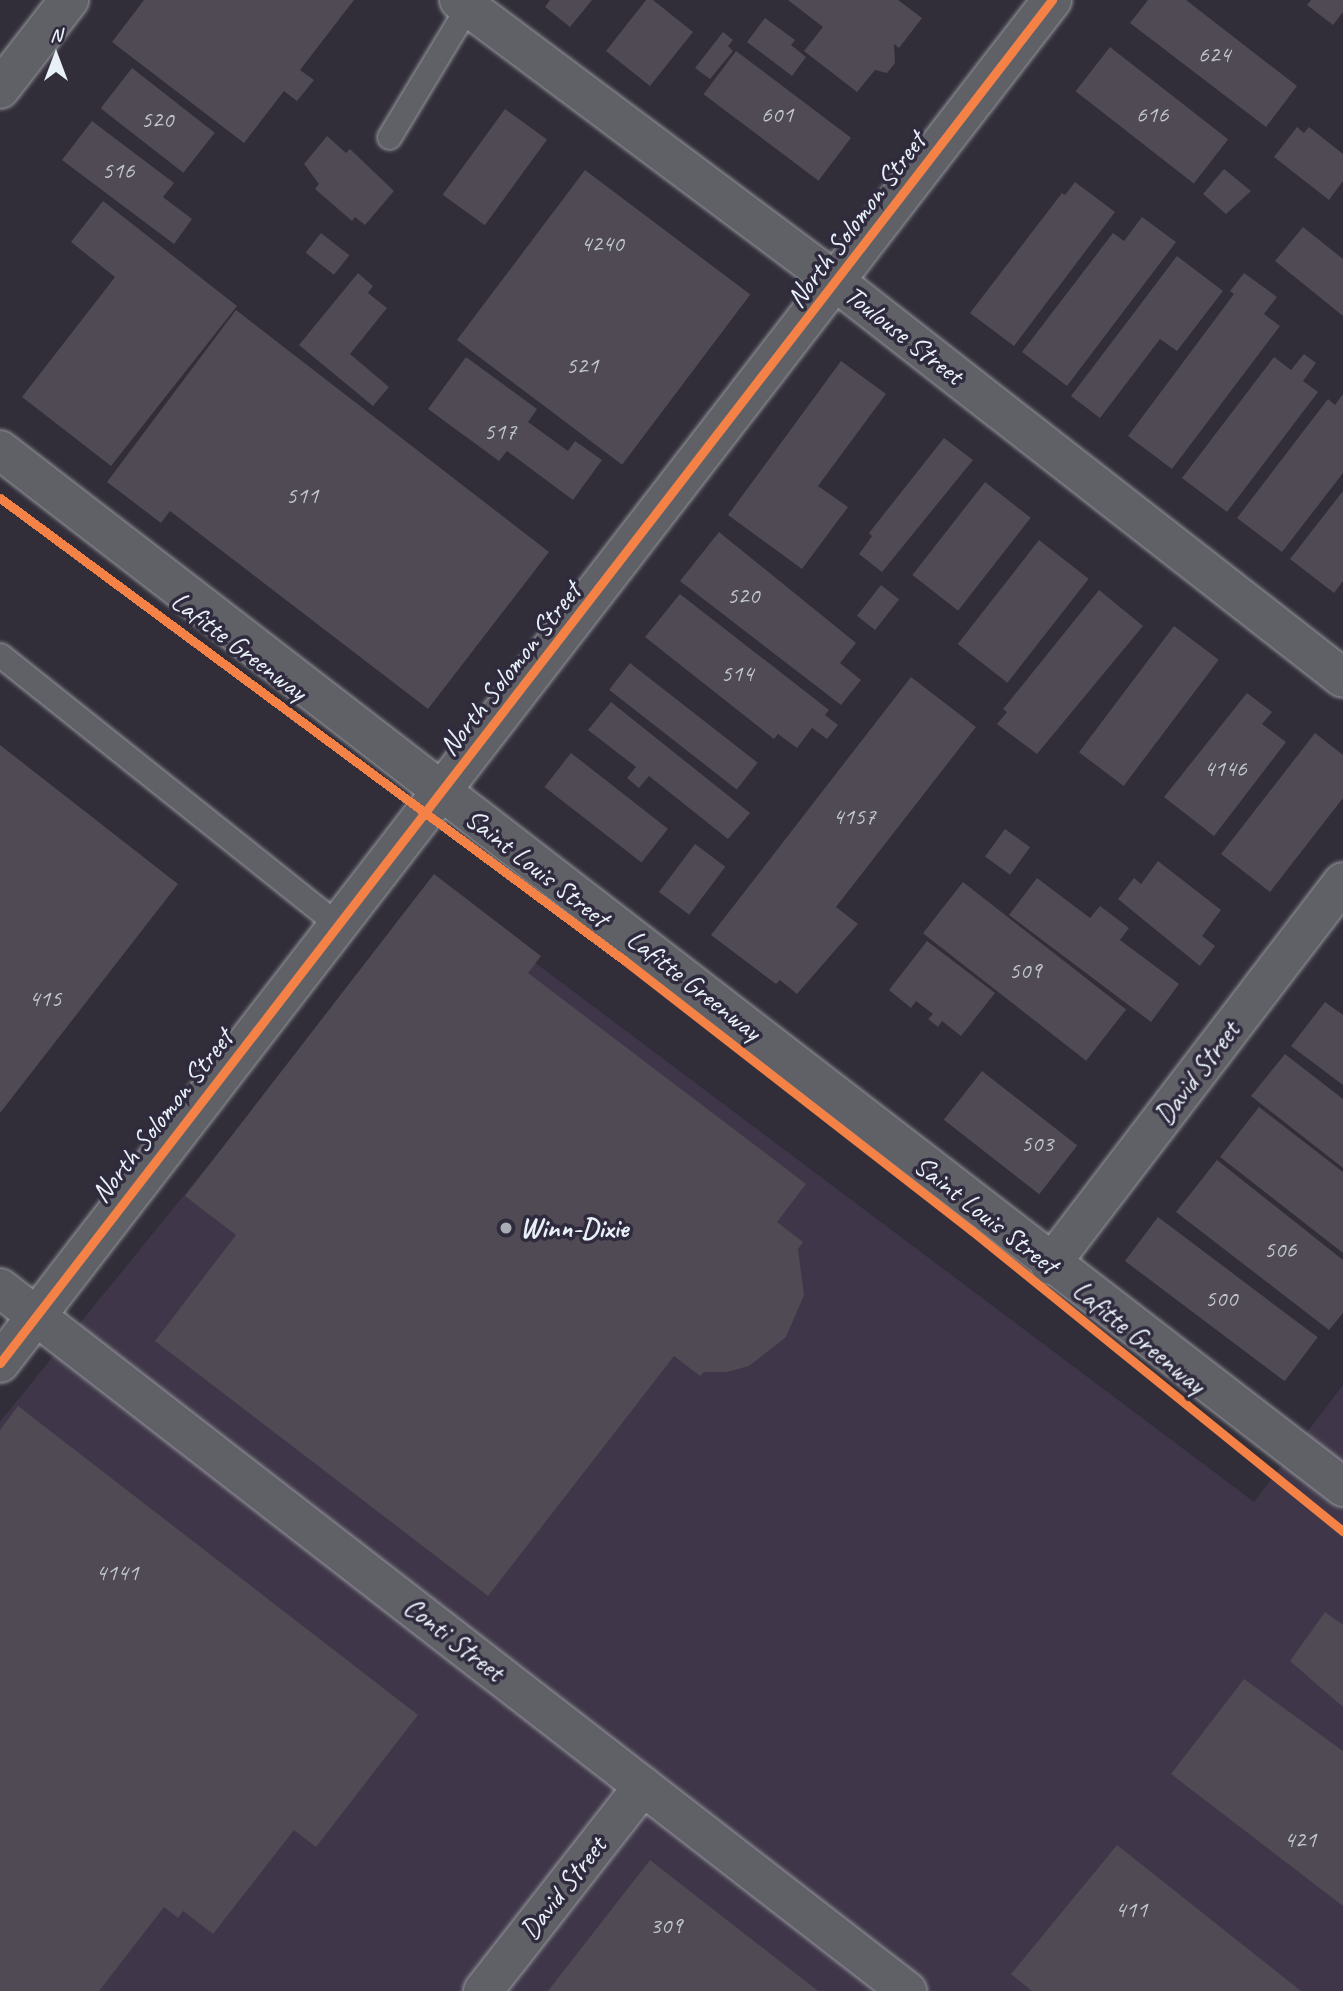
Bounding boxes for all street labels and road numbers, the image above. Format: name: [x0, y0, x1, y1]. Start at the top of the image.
street label: North Solomon Street: [779, 126, 933, 314]
street label: Toulouse Street: [838, 278, 970, 392]
street label: North Solomon Street: [432, 576, 588, 762]
street label: Lafitte Greenway: [164, 584, 314, 708]
street label: Saint Louis Street: [458, 801, 616, 935]
street label: Lafitte Greenway: [620, 922, 768, 1048]
street label: David Street: [1147, 1015, 1247, 1131]
street label: North Solomon Street: [84, 1023, 240, 1209]
street label: Saint Louis Street: [907, 1148, 1065, 1282]
street label: Lafitte Greenway: [1066, 1273, 1212, 1401]
street label: Conti Street: [397, 1589, 511, 1689]
street label: David Street: [512, 1830, 614, 1946]

